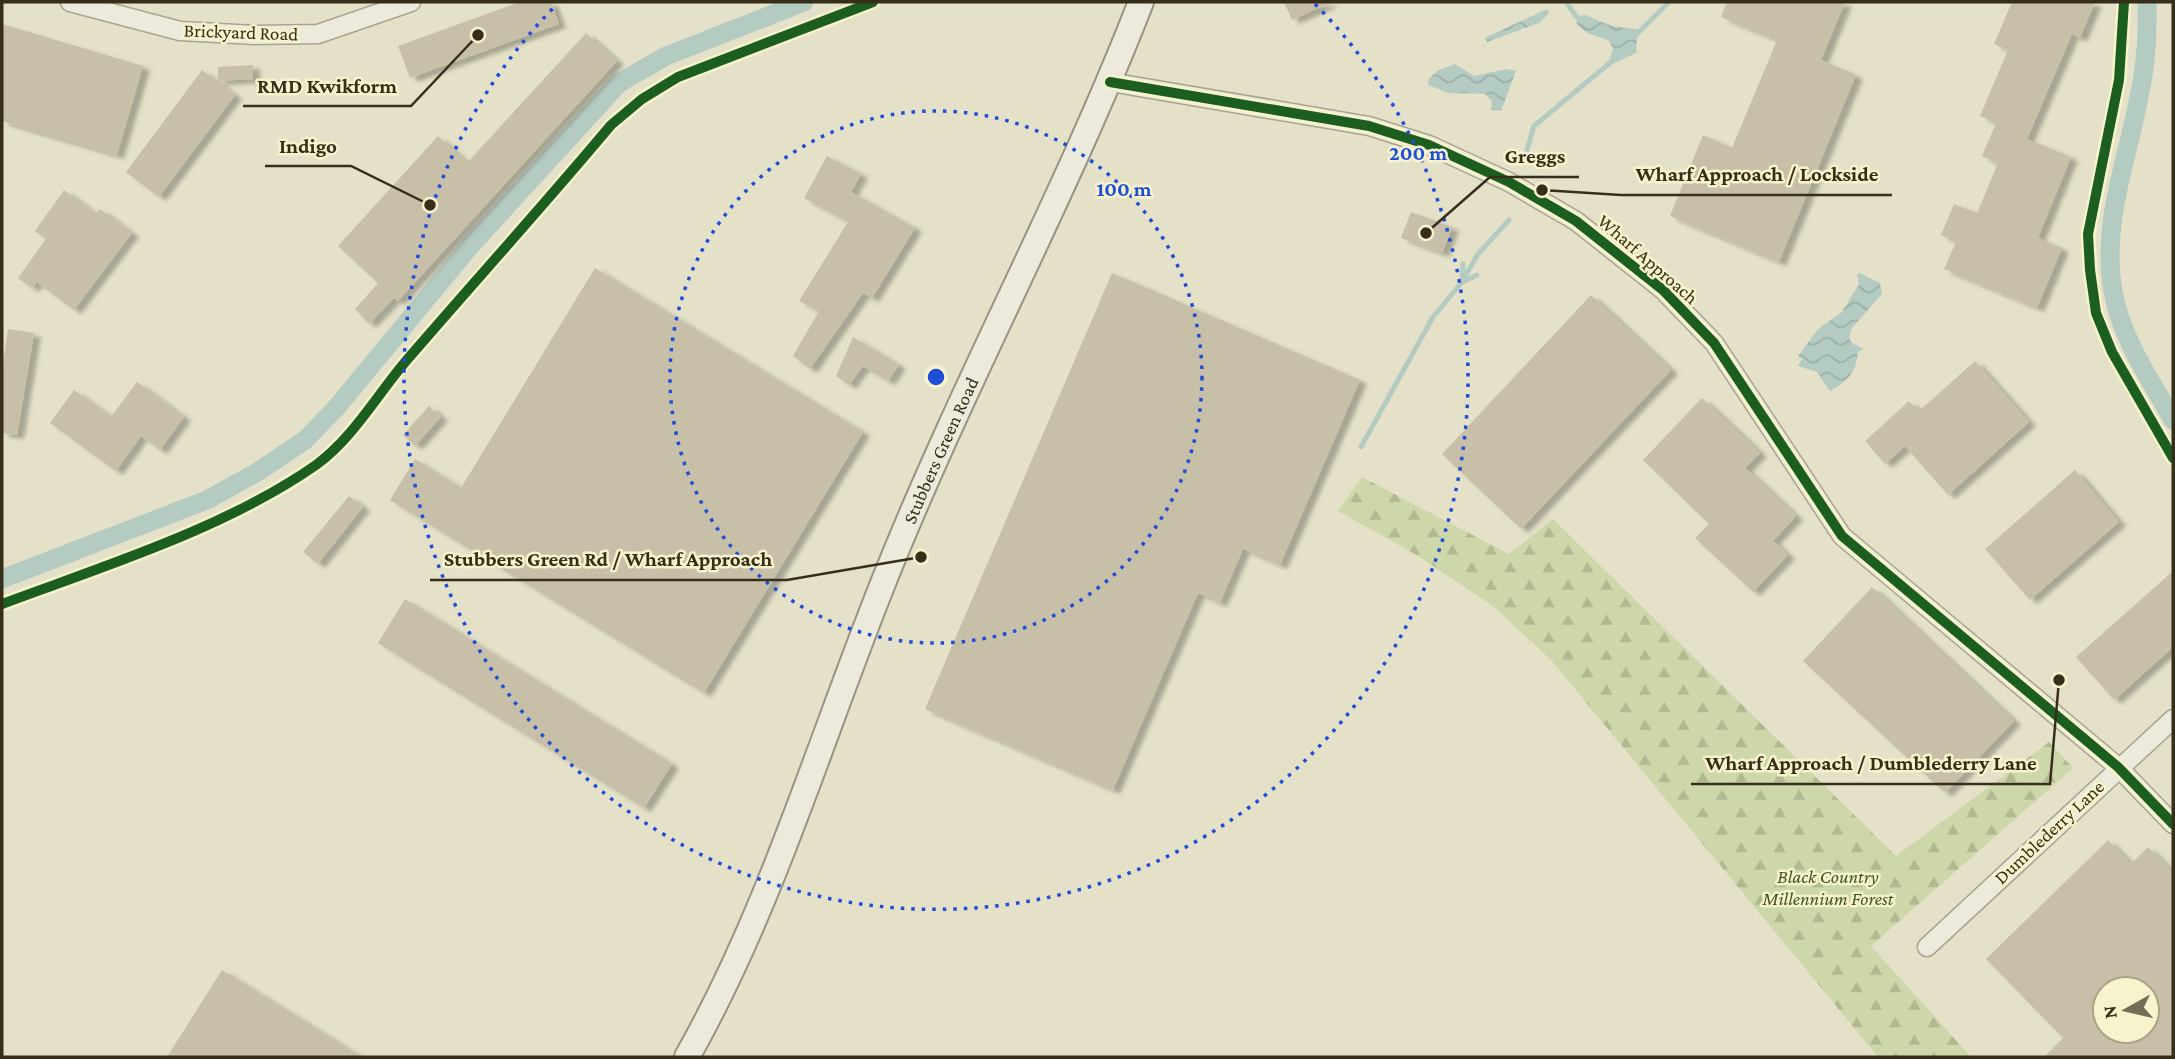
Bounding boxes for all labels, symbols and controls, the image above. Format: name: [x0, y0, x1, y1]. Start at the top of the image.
street label: Brickyard Road: [183, 20, 299, 44]
callout: RMD Kwikform: [243, 64, 411, 106]
text: RMD Kwikform: [257, 74, 397, 98]
callout: Indigo: [265, 124, 351, 166]
text: Indigo: [279, 134, 337, 158]
callout: Greggs: [1490, 135, 1579, 177]
text: 200 m: [1389, 141, 1447, 165]
text: Greggs: [1505, 144, 1566, 168]
callout: Wharf Approach / Lockside: [1621, 153, 1892, 195]
text: Wharf Approach / Lockside: [1635, 162, 1879, 186]
text: 100 m: [1096, 177, 1152, 201]
street label: Wharf Approach: [1594, 210, 1702, 308]
centre of rings: [924, 365, 948, 389]
street label: Stubbers Green Road: [898, 374, 982, 527]
callout: Stubbers Green Rd / Wharf Approach: [430, 538, 787, 580]
text: Stubbers Green Rd / Wharf Approach: [444, 547, 772, 571]
callout: Wharf Approach / Dumblederry Lane: [1691, 742, 2050, 784]
text: Wharf Approach / Dumblederry Lane: [1704, 751, 2037, 775]
street label: Dumblederry Lane: [1990, 776, 2108, 888]
park label: Black Country Millennium Forest: [1762, 866, 1894, 909]
north arrow: [2091, 975, 2161, 1045]
text: N: [2098, 1004, 2121, 1020]

